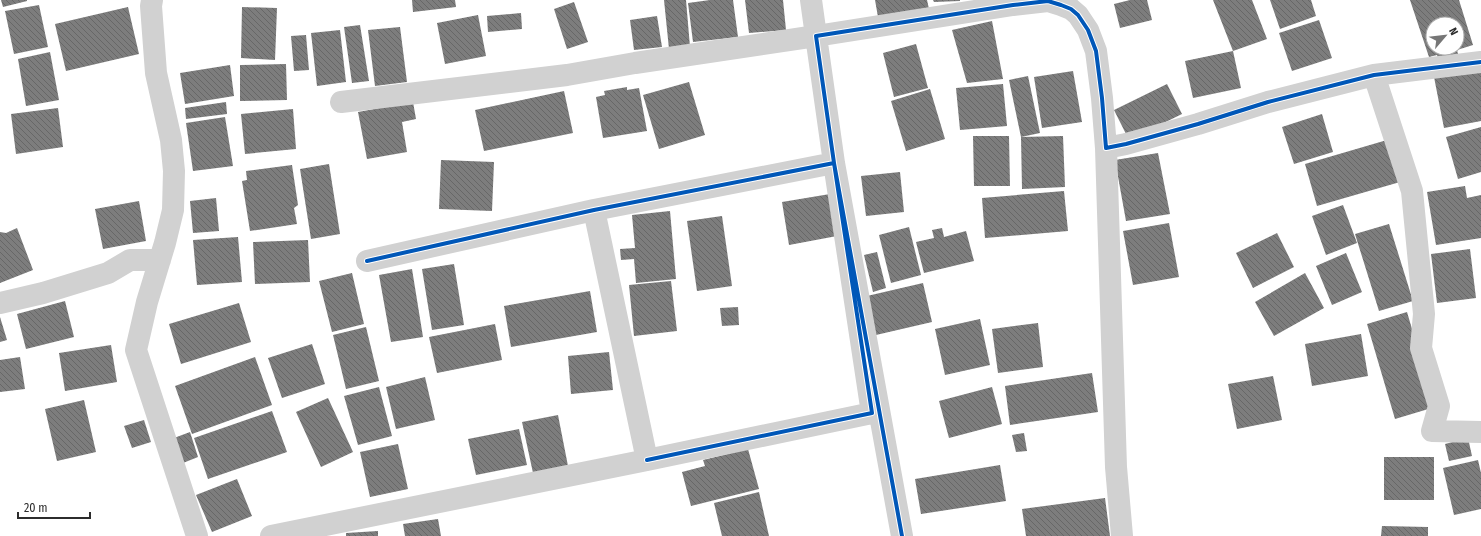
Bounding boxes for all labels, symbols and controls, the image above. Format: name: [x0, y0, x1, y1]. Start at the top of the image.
north arrow: [1425, 16, 1465, 56]
text: N: [1446, 26, 1461, 38]
scale bar: [18, 494, 90, 520]
text: 20 m: [24, 501, 48, 515]

